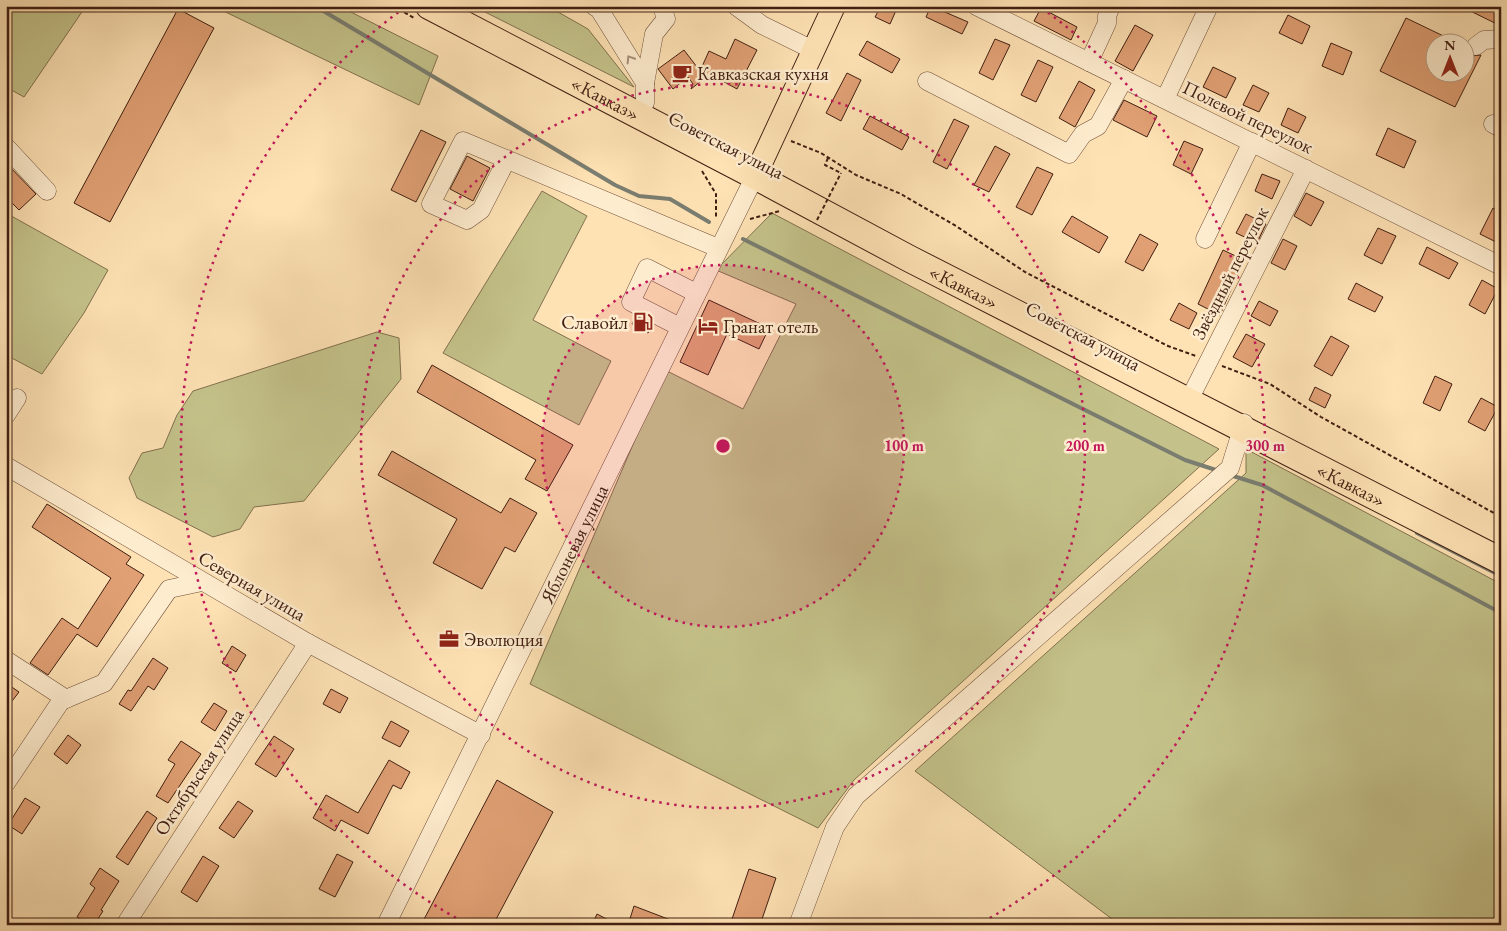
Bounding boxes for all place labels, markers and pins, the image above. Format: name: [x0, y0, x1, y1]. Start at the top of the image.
place label: Кавказская кухня: [697, 61, 829, 86]
cafe icon: Кавказская кухня: [671, 62, 693, 84]
place label: Славойл: [561, 310, 628, 335]
fuel station icon: Славойл: [632, 311, 654, 333]
place label: Гранат отель: [723, 314, 819, 339]
hotel icon: Гранат отель: [697, 315, 719, 337]
centre of rings: [714, 437, 732, 455]
place label: Эволюция: [464, 627, 544, 652]
office icon: Эволюция: [438, 628, 460, 650]

